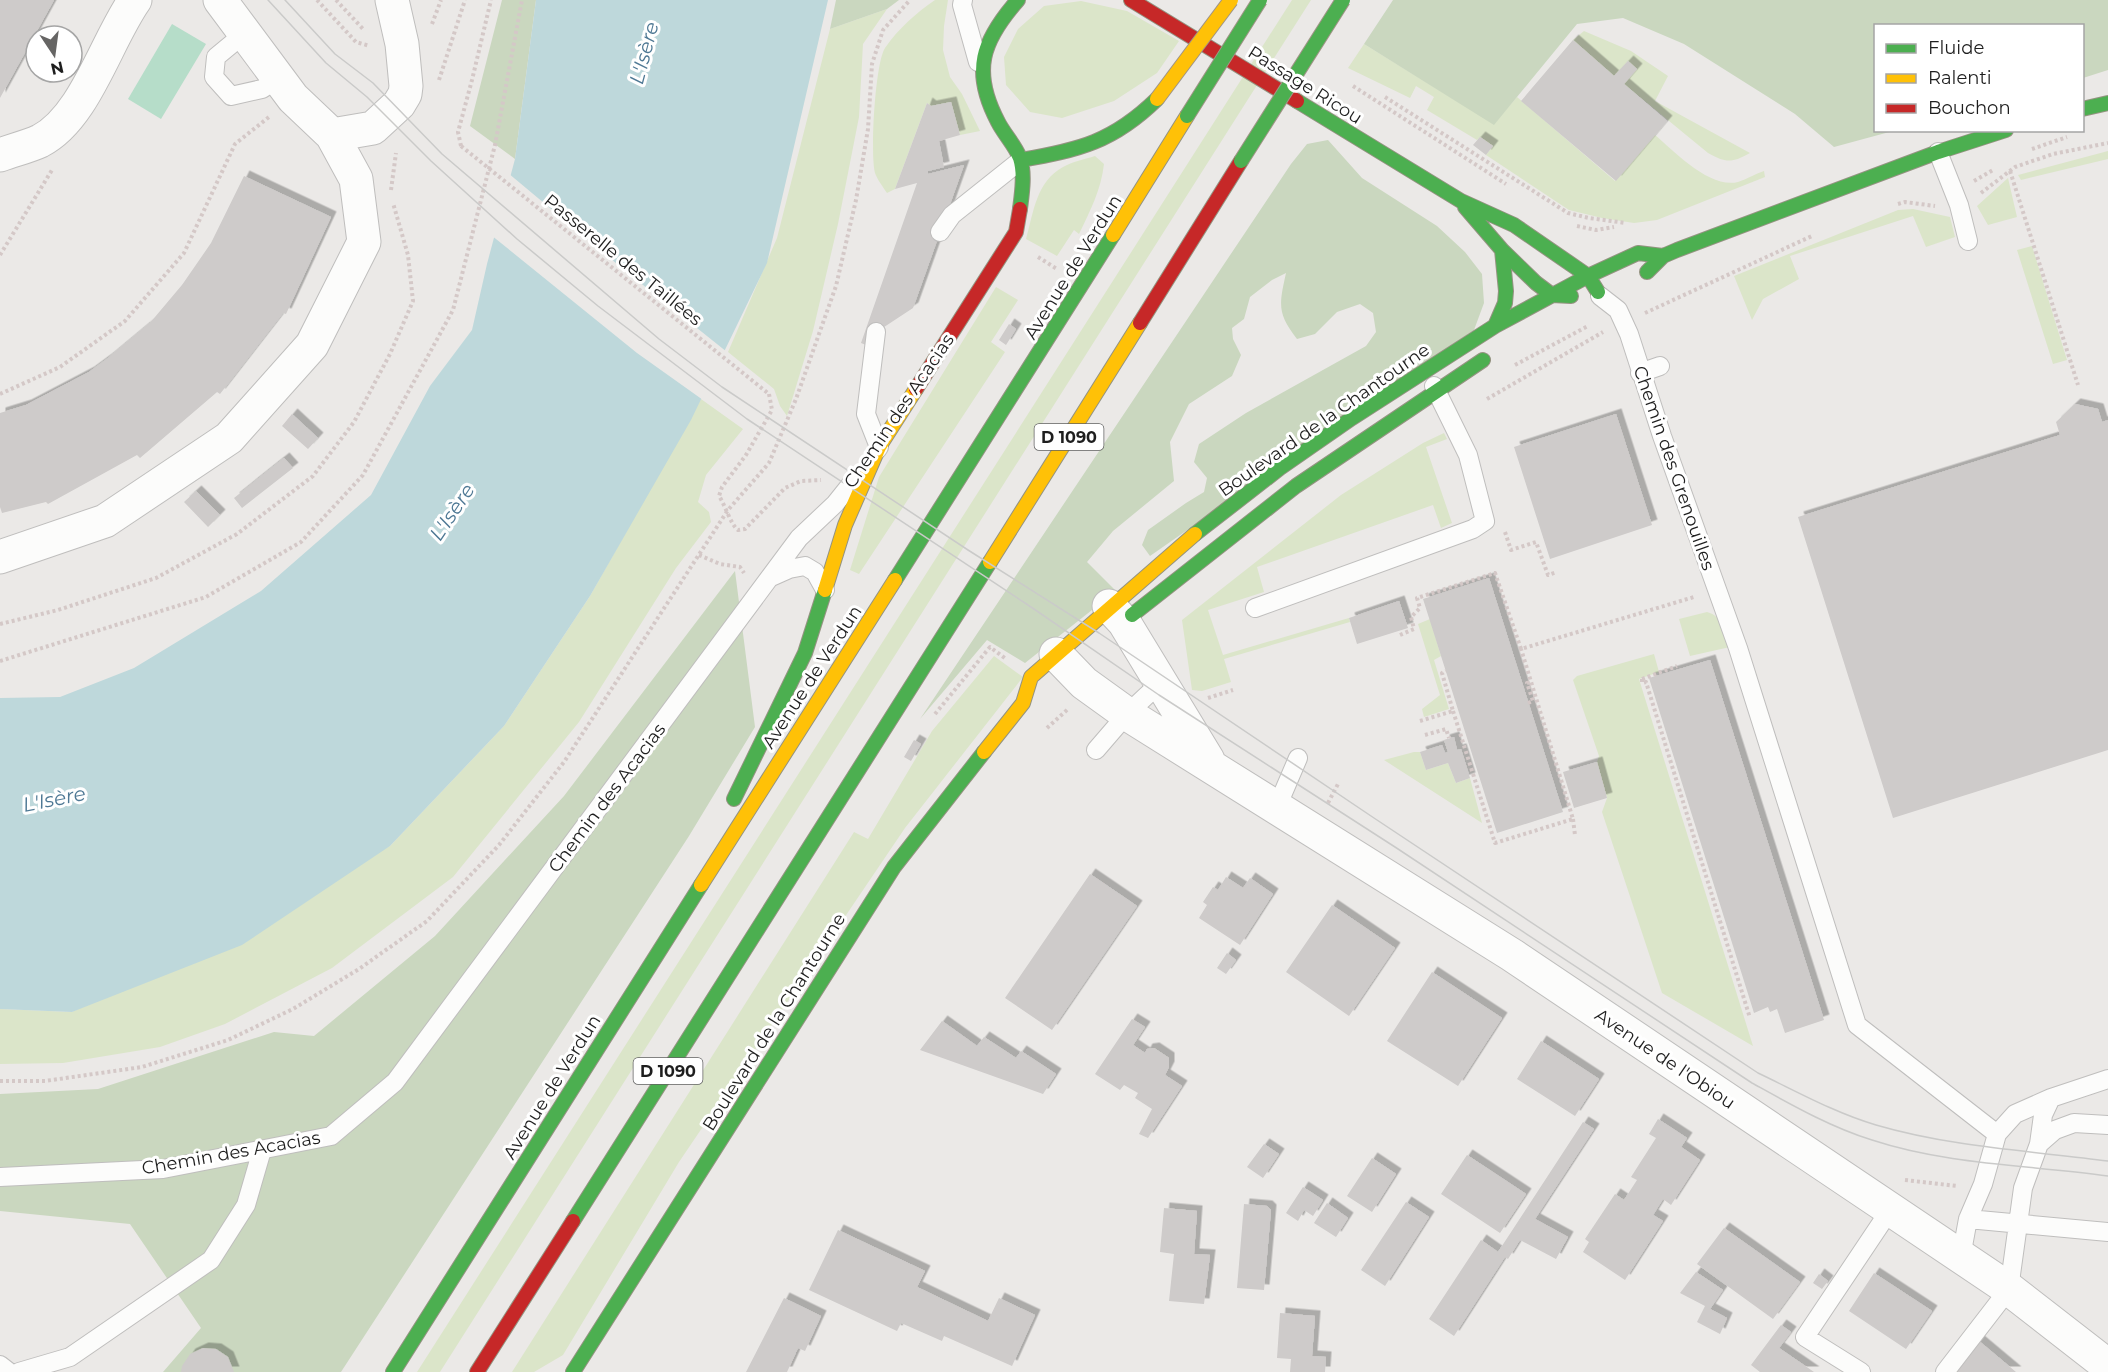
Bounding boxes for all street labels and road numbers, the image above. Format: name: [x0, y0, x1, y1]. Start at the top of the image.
street label: Passage Ricou: [1244, 41, 1366, 129]
street label: Passerelle des Taillées: [540, 189, 707, 331]
street label: Avenue de Verdun: [1020, 191, 1126, 343]
street label: Chemin des Acacias: [839, 330, 959, 492]
street label: Boulevard de la Chantourne: [1214, 338, 1434, 501]
street label: Chemin des Grenouilles: [1629, 363, 1719, 573]
road number: D 1090: [1034, 424, 1104, 450]
street label: Avenue de Verdun: [757, 601, 867, 753]
street label: Chemin des Acacias: [544, 719, 670, 877]
street label: Boulevard de la Chantourne: [698, 909, 850, 1135]
street label: Avenue de l'Obiou: [1591, 1004, 1739, 1114]
street label: Avenue de Verdun: [499, 1011, 605, 1163]
road number: D 1090: [634, 1058, 702, 1084]
street label: Chemin des Acacias: [140, 1126, 322, 1180]

